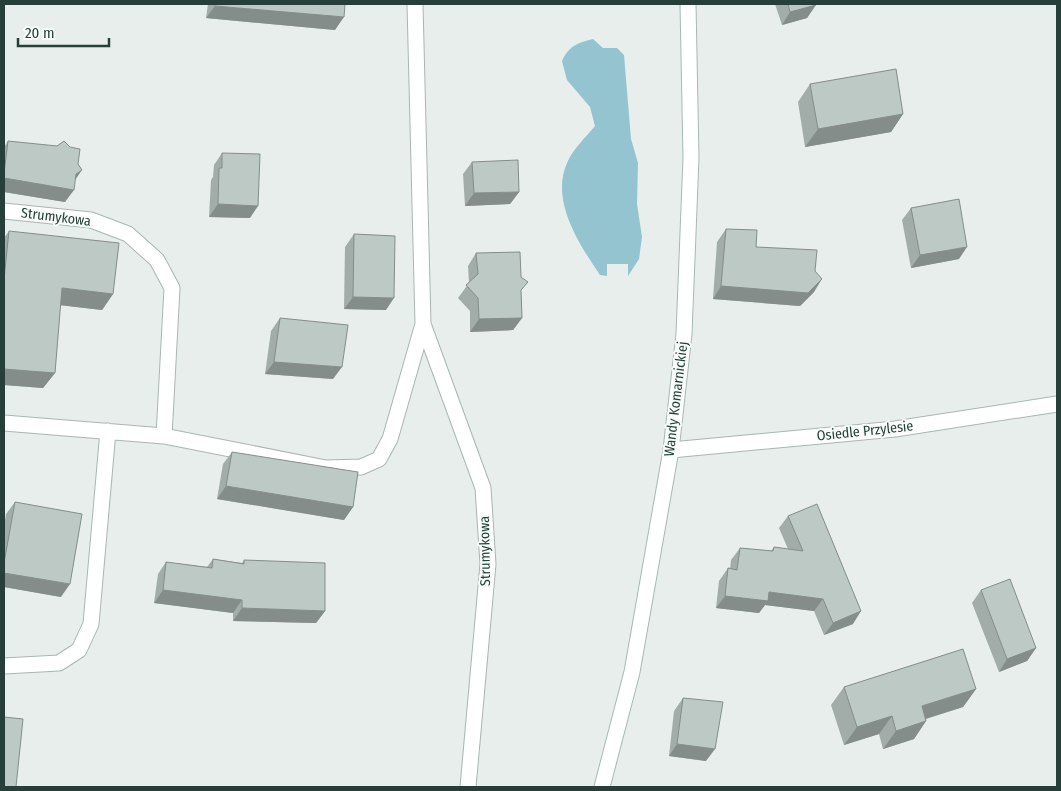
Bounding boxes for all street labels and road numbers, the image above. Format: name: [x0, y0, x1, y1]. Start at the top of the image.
street label: Strumykowa: [20, 204, 92, 230]
street label: Wandy Komarnickiej: [661, 340, 691, 458]
street label: Osiedle Przylesie: [816, 417, 914, 445]
street label: Strumykowa: [476, 516, 494, 586]

